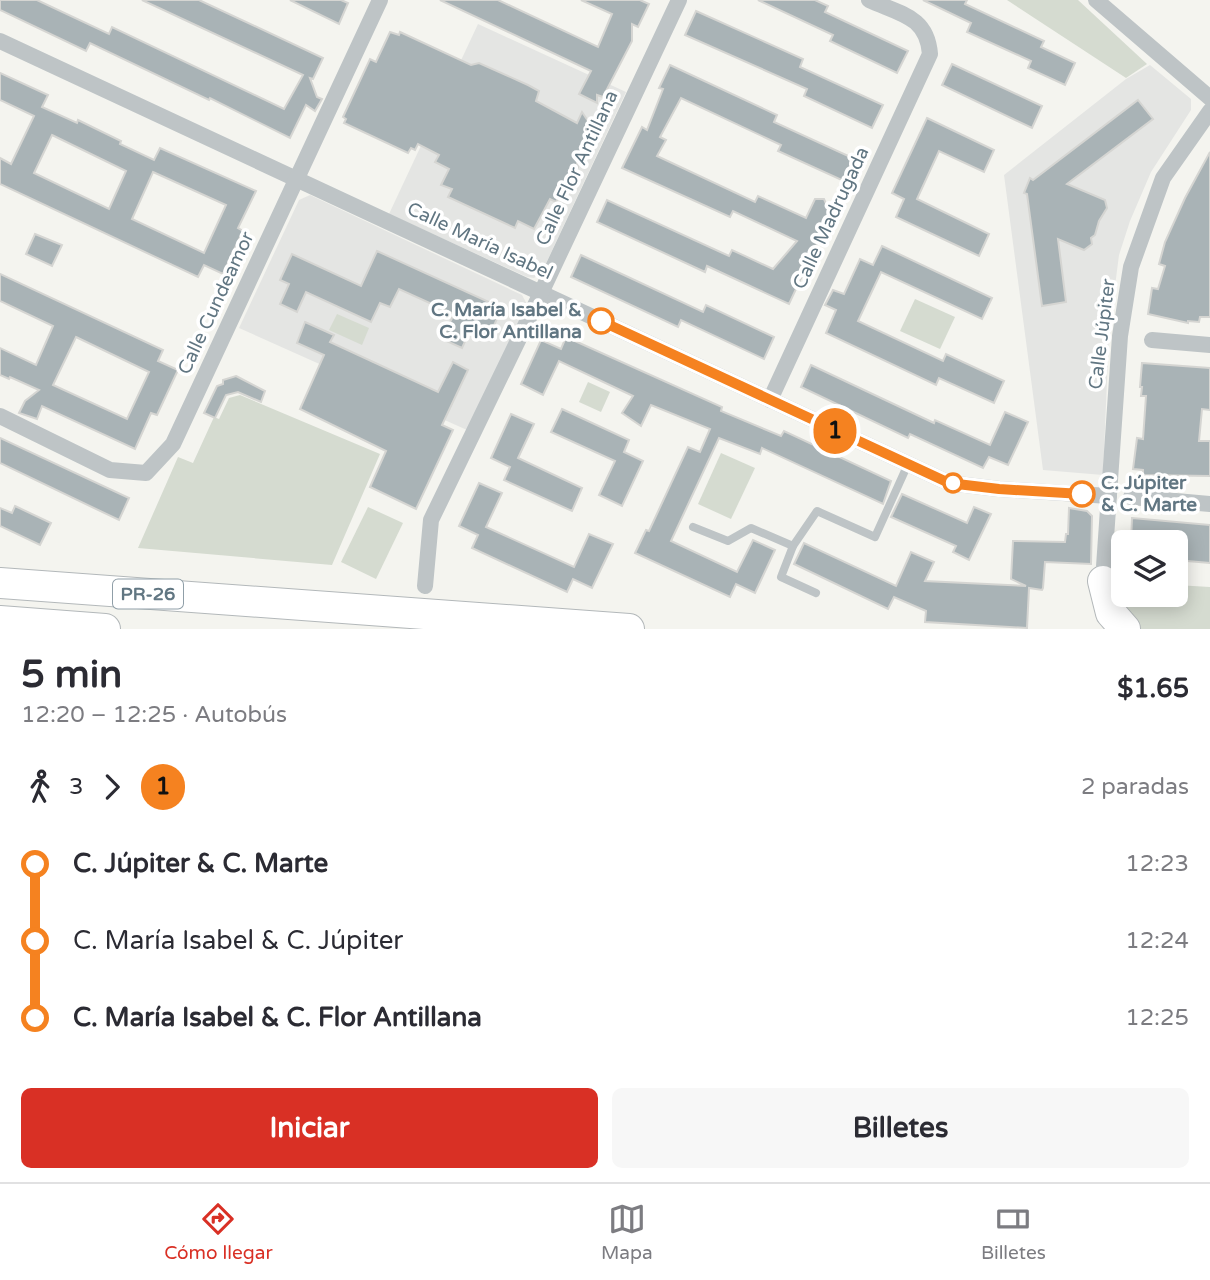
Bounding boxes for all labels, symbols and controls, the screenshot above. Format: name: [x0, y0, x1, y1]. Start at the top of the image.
street label: Calle Flor Antillana: [531, 87, 623, 249]
street label: Calle Madrugada: [788, 143, 874, 293]
street label: Calle María Isabel: [404, 198, 556, 284]
street label: Calle Cundeamor: [173, 228, 259, 378]
street label: Calle Júpiter: [1084, 277, 1120, 391]
place label: C. María Isabel & C. Flor Antillana: [431, 299, 582, 343]
marker: C. María Isabel & C. Flor Antillana: [588, 308, 614, 334]
line badge: 1: [812, 408, 858, 454]
text: 1: [827, 416, 843, 445]
place label: C. Júpiter & C. Marte: [1101, 472, 1197, 516]
unlabelled marker: [943, 473, 963, 493]
marker: C. Júpiter & C. Marte: [1069, 481, 1095, 507]
map controls: [1111, 530, 1188, 607]
button: layers: [1111, 530, 1188, 607]
road number: PR-26: [113, 580, 183, 608]
text: 5 min: [21, 652, 122, 698]
text: $1.65: [1117, 673, 1189, 704]
text: 12:20 – 12:25 · Autobús: [21, 701, 287, 729]
icon: walk: [21, 768, 59, 806]
icon: forward: [93, 768, 131, 806]
text: 1: [155, 772, 171, 801]
text: 3: [69, 773, 83, 801]
text: 2 paradas: [1081, 773, 1189, 801]
text: C. Júpiter & C. Marte: [73, 848, 328, 879]
text: 12:23: [1125, 850, 1189, 878]
text: C. María Isabel & C. Júpiter: [73, 925, 403, 956]
text: 12:24: [1125, 927, 1189, 955]
text: C. María Isabel & C. Flor Antillana: [73, 1002, 482, 1033]
text: 12:25: [1125, 1004, 1189, 1032]
button: Iniciar: [21, 1088, 598, 1168]
button: Billetes: [612, 1088, 1189, 1168]
tab: Cómo llegar: [164, 1200, 273, 1264]
tab: Mapa: [601, 1200, 653, 1264]
tab: Billetes: [981, 1200, 1046, 1264]

